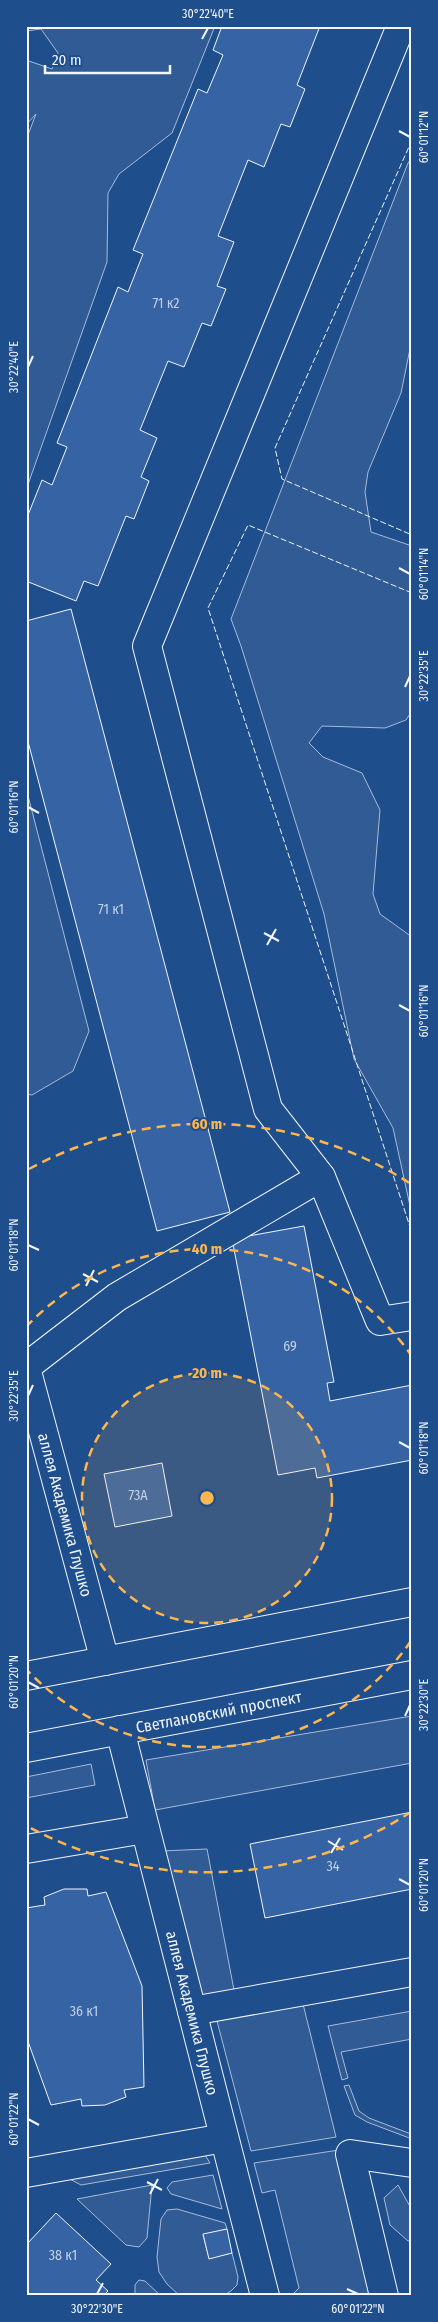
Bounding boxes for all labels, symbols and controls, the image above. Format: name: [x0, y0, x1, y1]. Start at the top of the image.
text: 30°22'40"E: [182, 7, 234, 21]
scale bar: [45, 42, 170, 74]
text: 20 m: [52, 51, 82, 69]
text: 60°01'12"N: [417, 111, 431, 163]
house number: 71 к2: [153, 295, 179, 312]
text: 30°22'40"E: [7, 341, 21, 393]
text: 60°01'14"N: [417, 548, 431, 600]
text: 30°22'35"E: [417, 650, 431, 702]
text: 60°01'16"N: [7, 780, 21, 834]
house number: 71 к1: [98, 901, 124, 918]
text: 60°01'16"N: [417, 984, 431, 1038]
text: 60 m: [192, 1115, 222, 1133]
text: 60°01'18"N: [7, 1218, 21, 1272]
text: 40 m: [192, 1240, 222, 1258]
house number: 69: [283, 1338, 297, 1355]
text: 20 m: [191, 1364, 222, 1382]
text: 30°22'35"E: [7, 1370, 21, 1422]
text: 60°01'18"N: [417, 1421, 431, 1475]
street label: аллея Академика Глушко: [34, 1431, 96, 1599]
house number: 73А: [128, 1487, 148, 1504]
centre of rings: [198, 1489, 216, 1507]
text: 60°01'20"N: [7, 1655, 21, 1709]
text: 30°22'30"E: [417, 1679, 431, 1731]
street label: Светлановский проспект: [134, 1687, 304, 1737]
house number: 34: [326, 1858, 340, 1875]
text: 60°01'20"N: [417, 1858, 431, 1912]
street label: аллея Академика Глушко: [162, 1929, 222, 2097]
house number: 36 к1: [70, 2003, 98, 2020]
text: 60°01'22"N: [7, 2092, 21, 2146]
house number: 38 к1: [49, 2247, 77, 2264]
text: 30°22'30"E: [71, 2302, 123, 2316]
text: 60°01'22"N: [331, 2302, 385, 2316]

